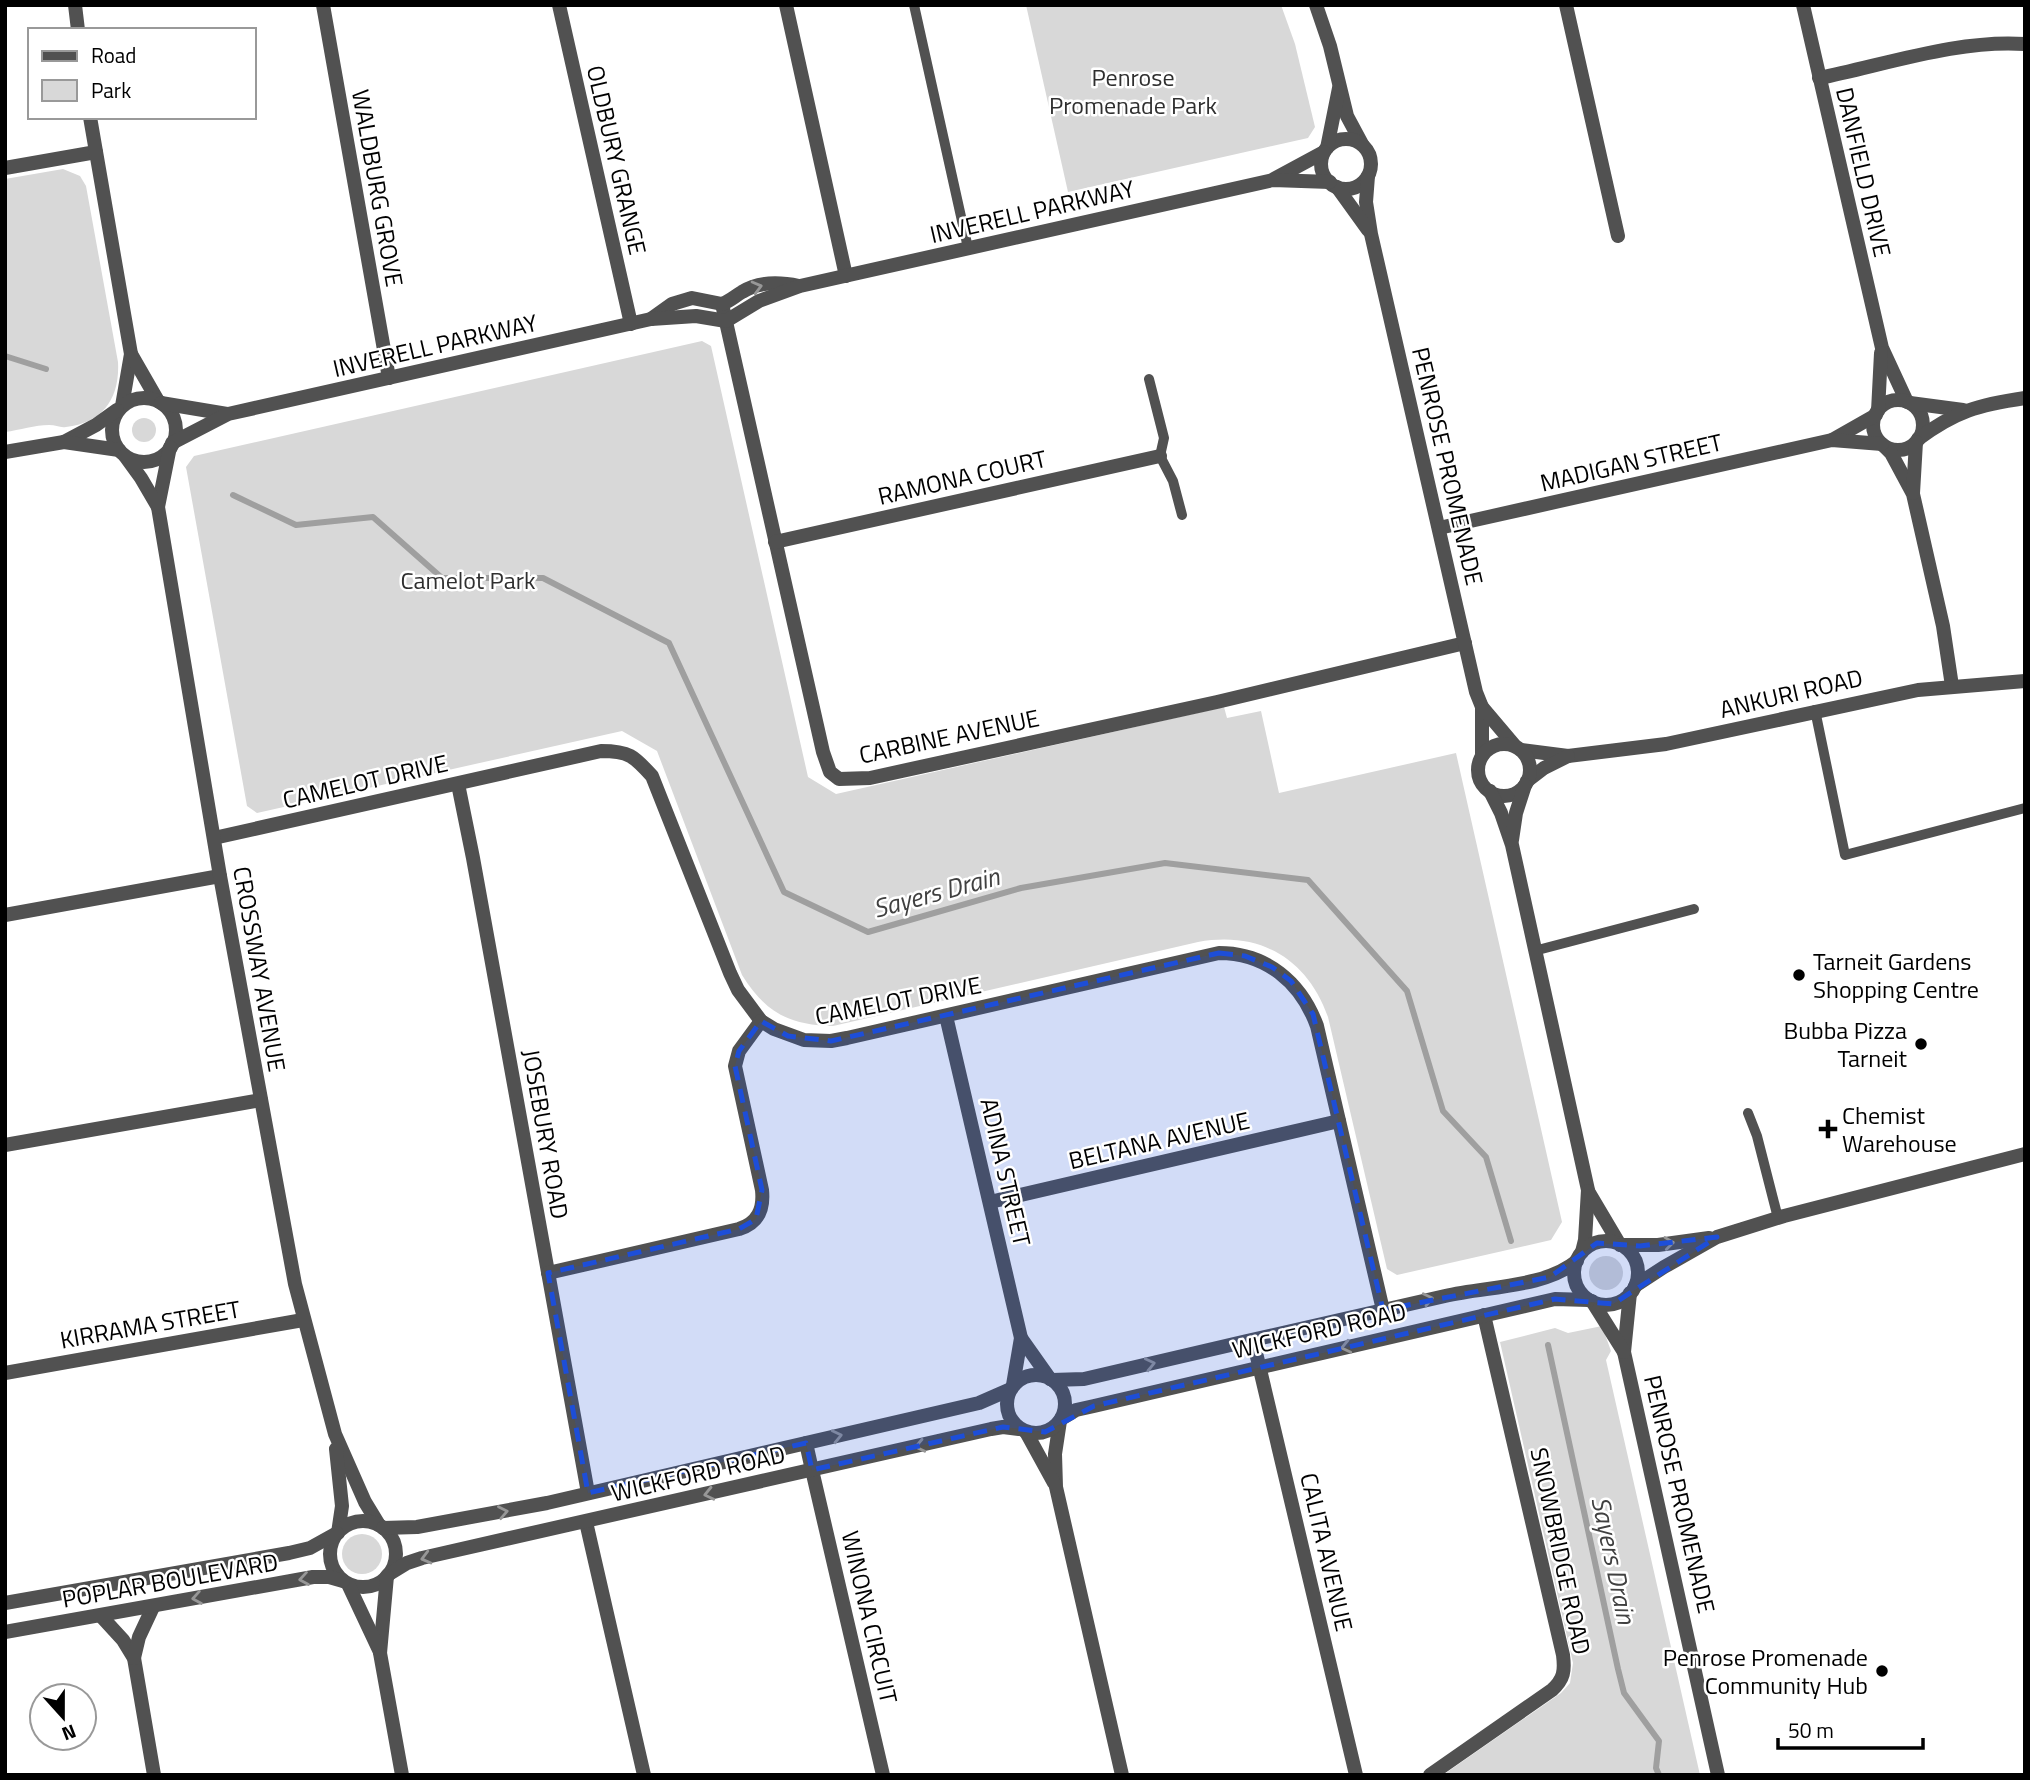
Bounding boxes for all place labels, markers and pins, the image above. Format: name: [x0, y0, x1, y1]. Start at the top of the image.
place label: Tarneit Gardens Shopping Centre: [1813, 943, 1979, 1007]
marker: Tarneit Gardens Shopping Centre: [1791, 967, 1807, 983]
place label: Bubba Pizza Tarneit: [1784, 1012, 1908, 1076]
marker: Bubba Pizza Tarneit: [1913, 1036, 1929, 1052]
place label: Chemist Warehouse: [1842, 1097, 1957, 1161]
marker: Chemist Warehouse: [1820, 1121, 1836, 1137]
place label: Penrose Promenade Community Hub: [1663, 1639, 1868, 1703]
marker: Penrose Promenade Community Hub: [1874, 1663, 1890, 1679]

